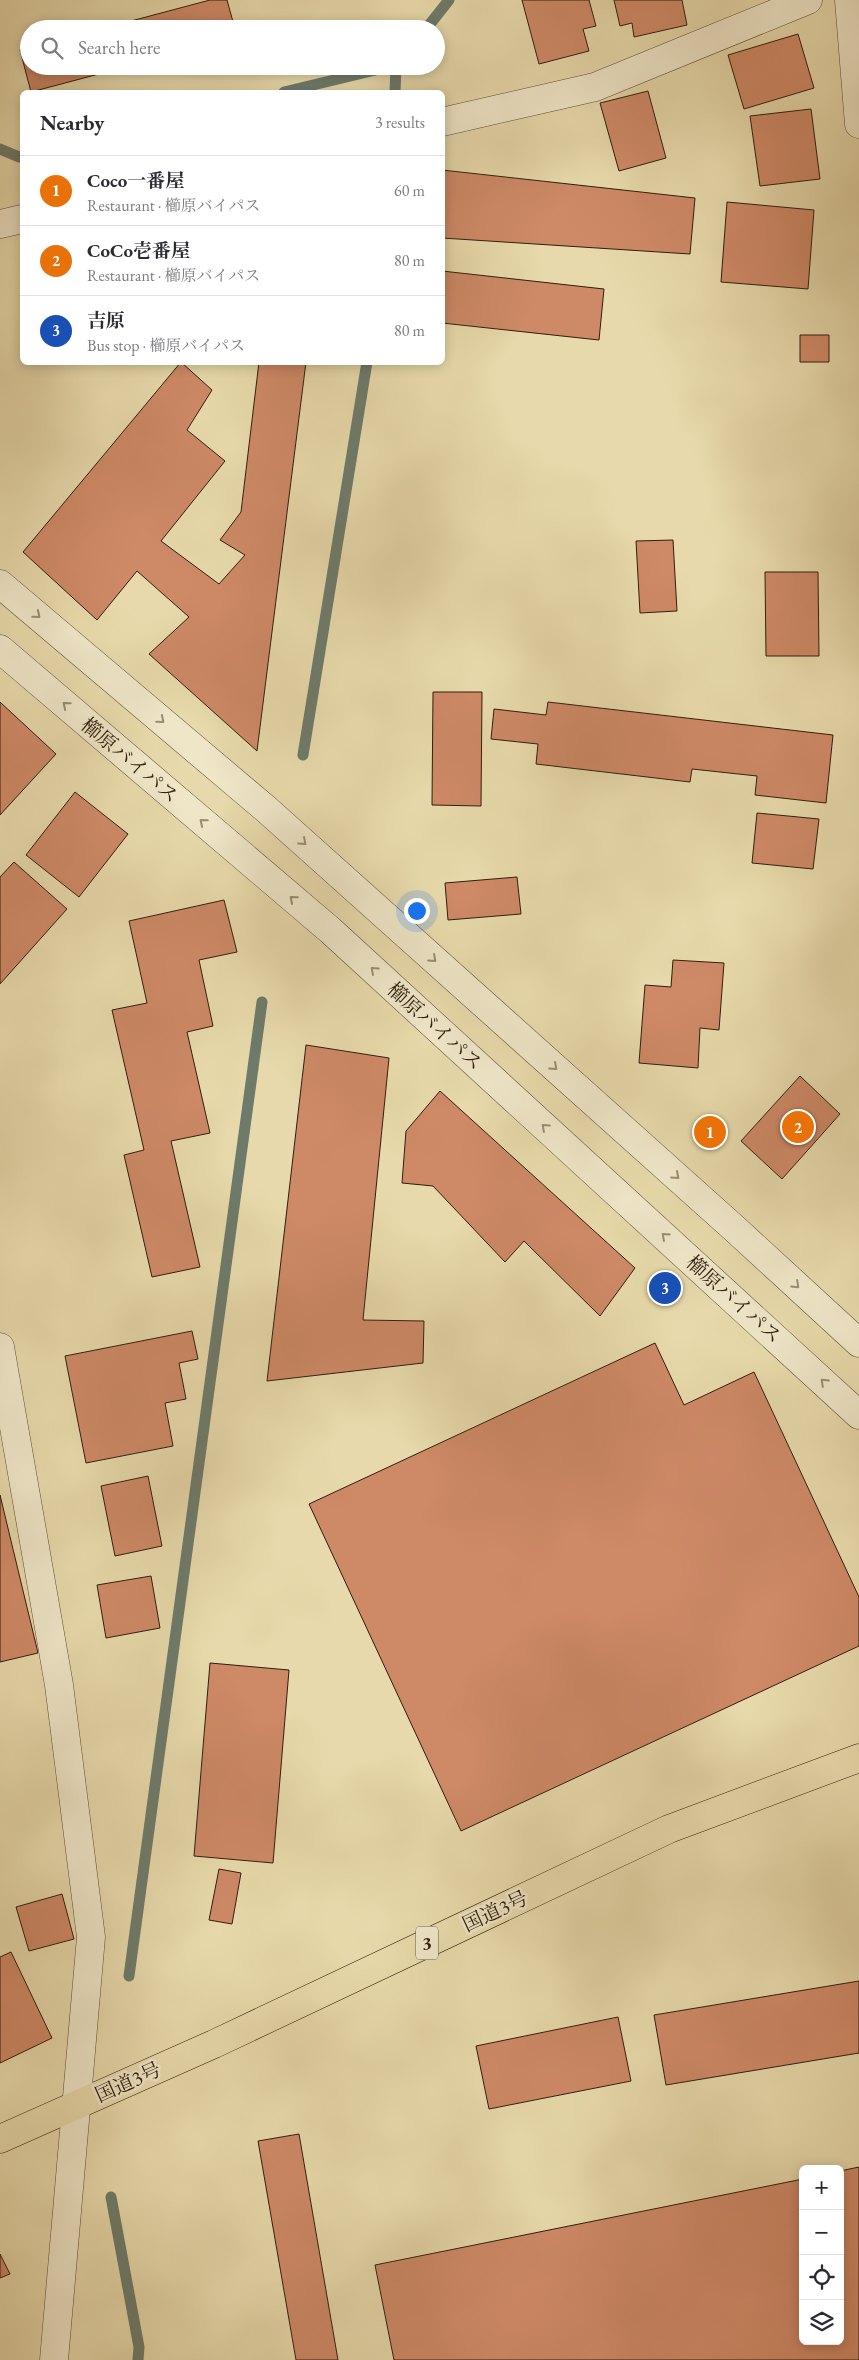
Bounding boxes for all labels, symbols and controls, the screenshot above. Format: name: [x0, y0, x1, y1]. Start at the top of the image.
search box: [20, 20, 445, 75]
icon: search: [38, 34, 66, 62]
text: Search here: [78, 35, 160, 60]
text: Nearby: [40, 109, 104, 136]
text: 3 results: [375, 112, 425, 133]
text: Coco一番屋: [87, 168, 184, 193]
text: 1: [52, 180, 60, 201]
text: 60 m: [394, 180, 425, 201]
text: Restaurant · 櫛原バイパス: [87, 195, 260, 216]
text: CoCo壱番屋: [87, 238, 190, 263]
text: 2: [52, 250, 60, 271]
text: 80 m: [394, 250, 425, 271]
text: Restaurant · 櫛原バイパス: [87, 265, 260, 286]
text: 吉原: [87, 308, 125, 333]
text: 3: [52, 320, 60, 341]
text: 80 m: [394, 320, 425, 341]
text: Bus stop · 櫛原バイパス: [87, 335, 245, 356]
one-way arrow: [32, 610, 41, 619]
one-way arrow: [63, 703, 72, 711]
street label: 櫛原バイパス: [76, 712, 184, 808]
one-way arrow: [156, 715, 165, 724]
one-way arrow: [200, 819, 209, 827]
one-way arrow: [297, 836, 306, 845]
one-way arrow: [290, 895, 299, 904]
your location: [404, 898, 430, 924]
one-way arrow: [428, 953, 437, 962]
one-way arrow: [370, 967, 379, 976]
street label: 櫛原バイパス: [382, 976, 488, 1076]
one-way arrow: [549, 1062, 558, 1071]
pin: 2: [782, 1108, 814, 1146]
pin: 1: [694, 1113, 726, 1151]
one-way arrow: [542, 1124, 551, 1133]
one-way arrow: [670, 1170, 679, 1179]
one-way arrow: [662, 1233, 671, 1242]
street label: 櫛原バイパス: [681, 1249, 787, 1349]
pin: 3: [649, 1269, 681, 1307]
one-way arrow: [790, 1279, 799, 1288]
one-way arrow: [820, 1379, 829, 1388]
street label: 国道3号: [458, 1885, 532, 1937]
road number: 3: [416, 1926, 438, 1960]
street label: 国道3号: [91, 2056, 165, 2108]
map controls: [799, 2165, 844, 2345]
button: +: [799, 2165, 844, 2210]
button: −: [799, 2210, 844, 2255]
button: locate: [799, 2255, 844, 2300]
button: layers: [799, 2300, 844, 2345]

